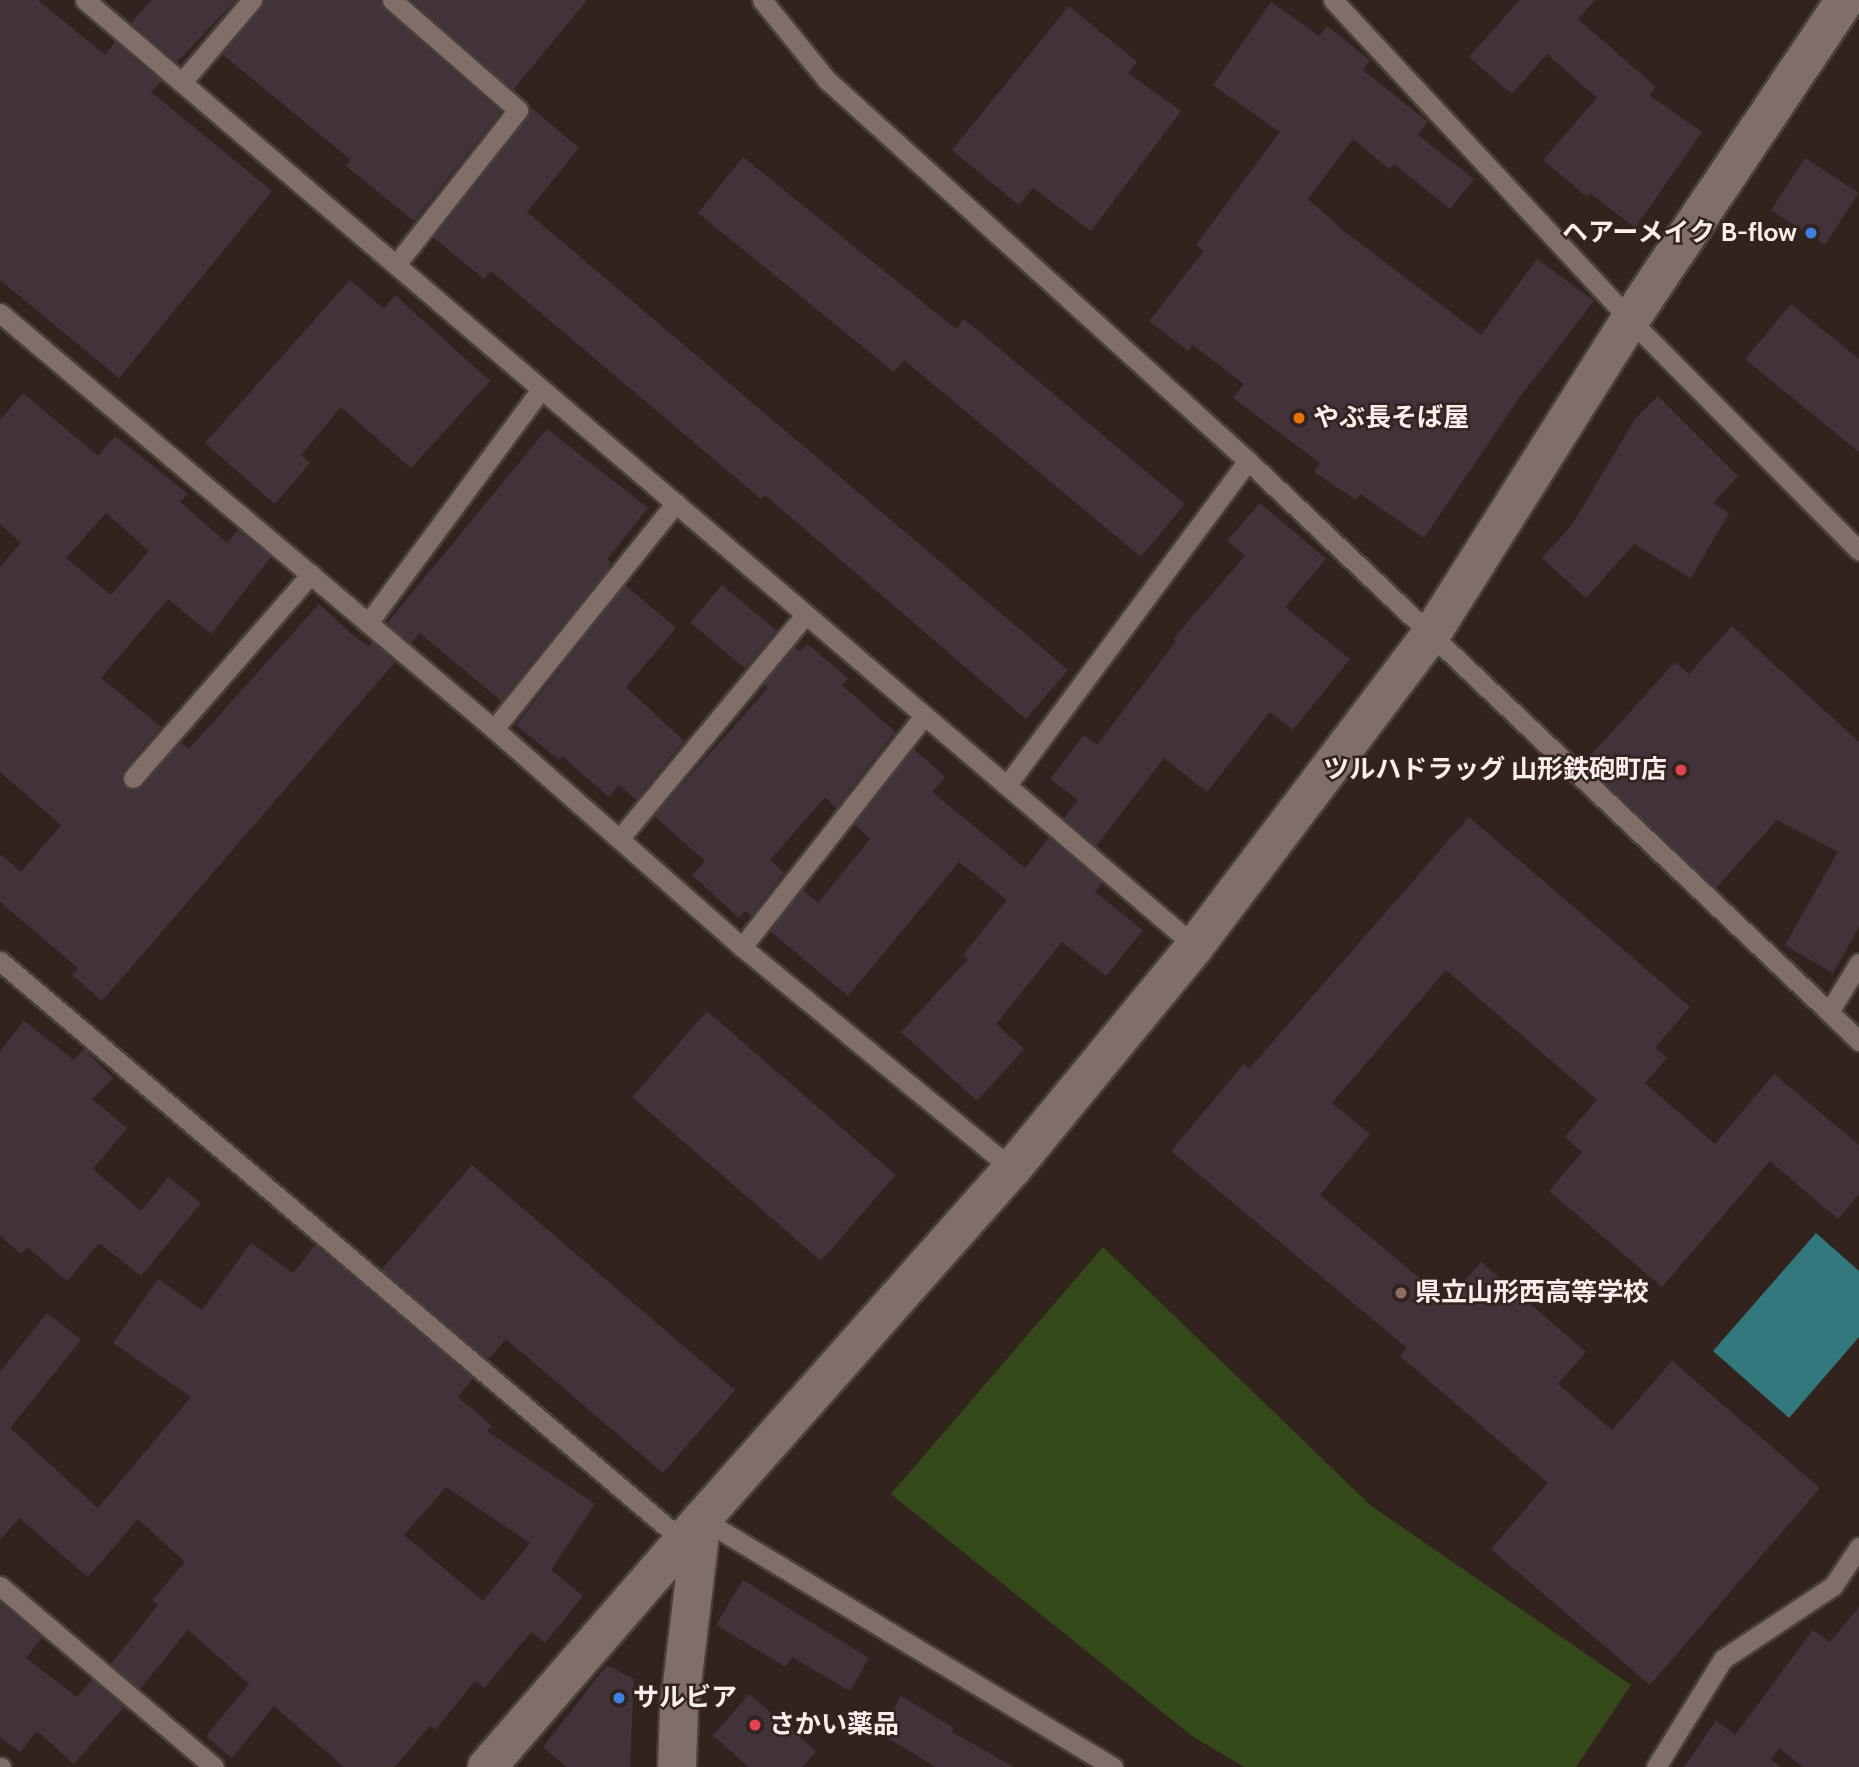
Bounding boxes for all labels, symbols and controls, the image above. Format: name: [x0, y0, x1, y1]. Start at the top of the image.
place label: ヘアーメイク B-flow: [1560, 217, 1797, 249]
marker: ヘアーメイク B-flow: [1803, 225, 1819, 241]
place label: やぶ長そば屋: [1313, 402, 1469, 434]
marker: やぶ長そば屋: [1291, 410, 1307, 426]
place label: ツルハドラッグ 山形鉄砲町店: [1323, 754, 1667, 786]
marker: ツルハドラッグ 山形鉄砲町店: [1673, 762, 1689, 778]
place label: 県立山形西高等学校: [1415, 1277, 1649, 1309]
marker: 県立山形西高等学校: [1393, 1285, 1409, 1301]
place label: サルビア: [633, 1682, 737, 1714]
marker: サルビア: [611, 1690, 627, 1706]
place label: さかい薬品: [769, 1709, 899, 1741]
marker: さかい薬品: [747, 1717, 763, 1733]

